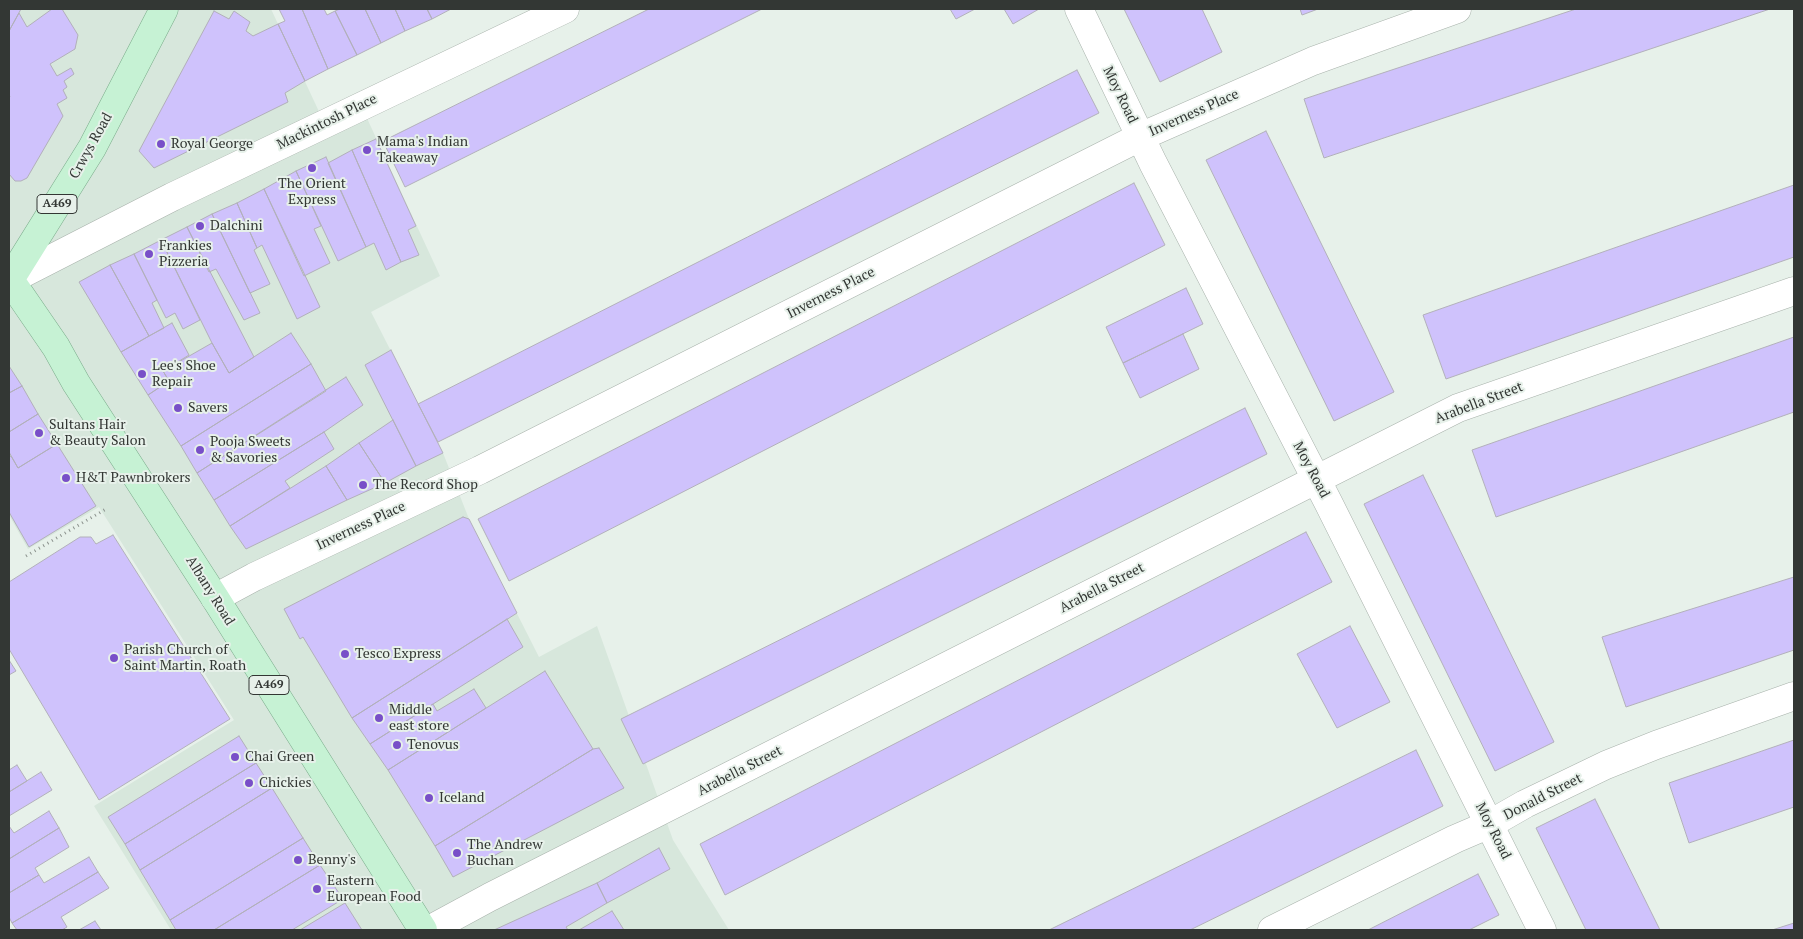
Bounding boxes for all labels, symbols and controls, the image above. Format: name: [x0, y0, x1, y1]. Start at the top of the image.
street label: Moy Road: [1099, 64, 1141, 126]
street label: Inverness Place: [1147, 86, 1241, 140]
street label: Mackintosh Place: [274, 91, 380, 153]
street label: Crwys Road: [66, 110, 116, 182]
place label: Mama's Indian Takeaway: [377, 134, 468, 166]
place label: Royal George: [171, 136, 253, 152]
marker: Royal George: [155, 138, 167, 150]
marker: Mama's Indian Takeaway: [361, 144, 373, 156]
marker: The Orient Express: [306, 162, 318, 174]
place label: The Orient Express: [278, 176, 346, 208]
road number: A469: [37, 194, 77, 213]
place label: Dalchini: [210, 218, 263, 234]
marker: Dalchini: [194, 220, 206, 232]
place label: Frankies Pizzeria: [159, 238, 212, 270]
marker: Frankies Pizzeria: [143, 248, 155, 260]
street label: Inverness Place: [784, 264, 878, 322]
place label: Lee's Shoe Repair: [152, 358, 216, 391]
marker: Lee's Shoe Repair: [136, 368, 148, 380]
street label: Arabella Street: [1433, 379, 1525, 427]
place label: Savers: [188, 400, 228, 416]
marker: Savers: [172, 402, 184, 414]
place label: Sultans Hair & Beauty Salon: [49, 417, 146, 450]
marker: Sultans Hair & Beauty Salon: [33, 427, 45, 439]
place label: Pooja Sweets & Savories: [210, 434, 291, 467]
street label: Moy Road: [1289, 439, 1333, 501]
marker: Pooja Sweets & Savories: [194, 444, 206, 456]
place label: H&T Pawnbrokers: [76, 470, 191, 486]
marker: H&T Pawnbrokers: [60, 472, 72, 484]
place label: The Record Shop: [373, 477, 478, 493]
marker: The Record Shop: [357, 479, 369, 491]
street label: Inverness Place: [314, 498, 408, 554]
street label: Albany Road: [182, 553, 238, 629]
street label: Arabella Street: [1057, 559, 1147, 617]
place label: Parish Church of Saint Martin, Roath: [124, 642, 246, 674]
place label: Tesco Express: [355, 646, 441, 662]
marker: Tesco Express: [339, 648, 351, 660]
marker: Parish Church of Saint Martin, Roath: [108, 652, 120, 664]
road number: A469: [249, 676, 289, 694]
place label: Middle east store: [389, 702, 449, 734]
marker: Middle east store: [373, 712, 385, 724]
place label: Tenovus: [407, 737, 459, 753]
marker: Tenovus: [391, 739, 403, 751]
street label: Arabella Street: [695, 742, 785, 800]
place label: Chai Green: [245, 749, 314, 765]
marker: Chai Green: [229, 751, 241, 763]
street label: Donald Street: [1501, 770, 1585, 824]
place label: Chickies: [259, 775, 312, 791]
marker: Chickies: [243, 777, 255, 789]
place label: Iceland: [439, 790, 485, 806]
marker: Iceland: [423, 792, 435, 804]
street label: Moy Road: [1472, 800, 1514, 862]
place label: The Andrew Buchan: [467, 837, 543, 870]
marker: The Andrew Buchan: [451, 847, 463, 859]
place label: Benny's: [308, 852, 356, 868]
marker: Benny's: [292, 854, 304, 866]
place label: Eastern European Food: [327, 873, 421, 906]
marker: Eastern European Food: [311, 883, 323, 895]

